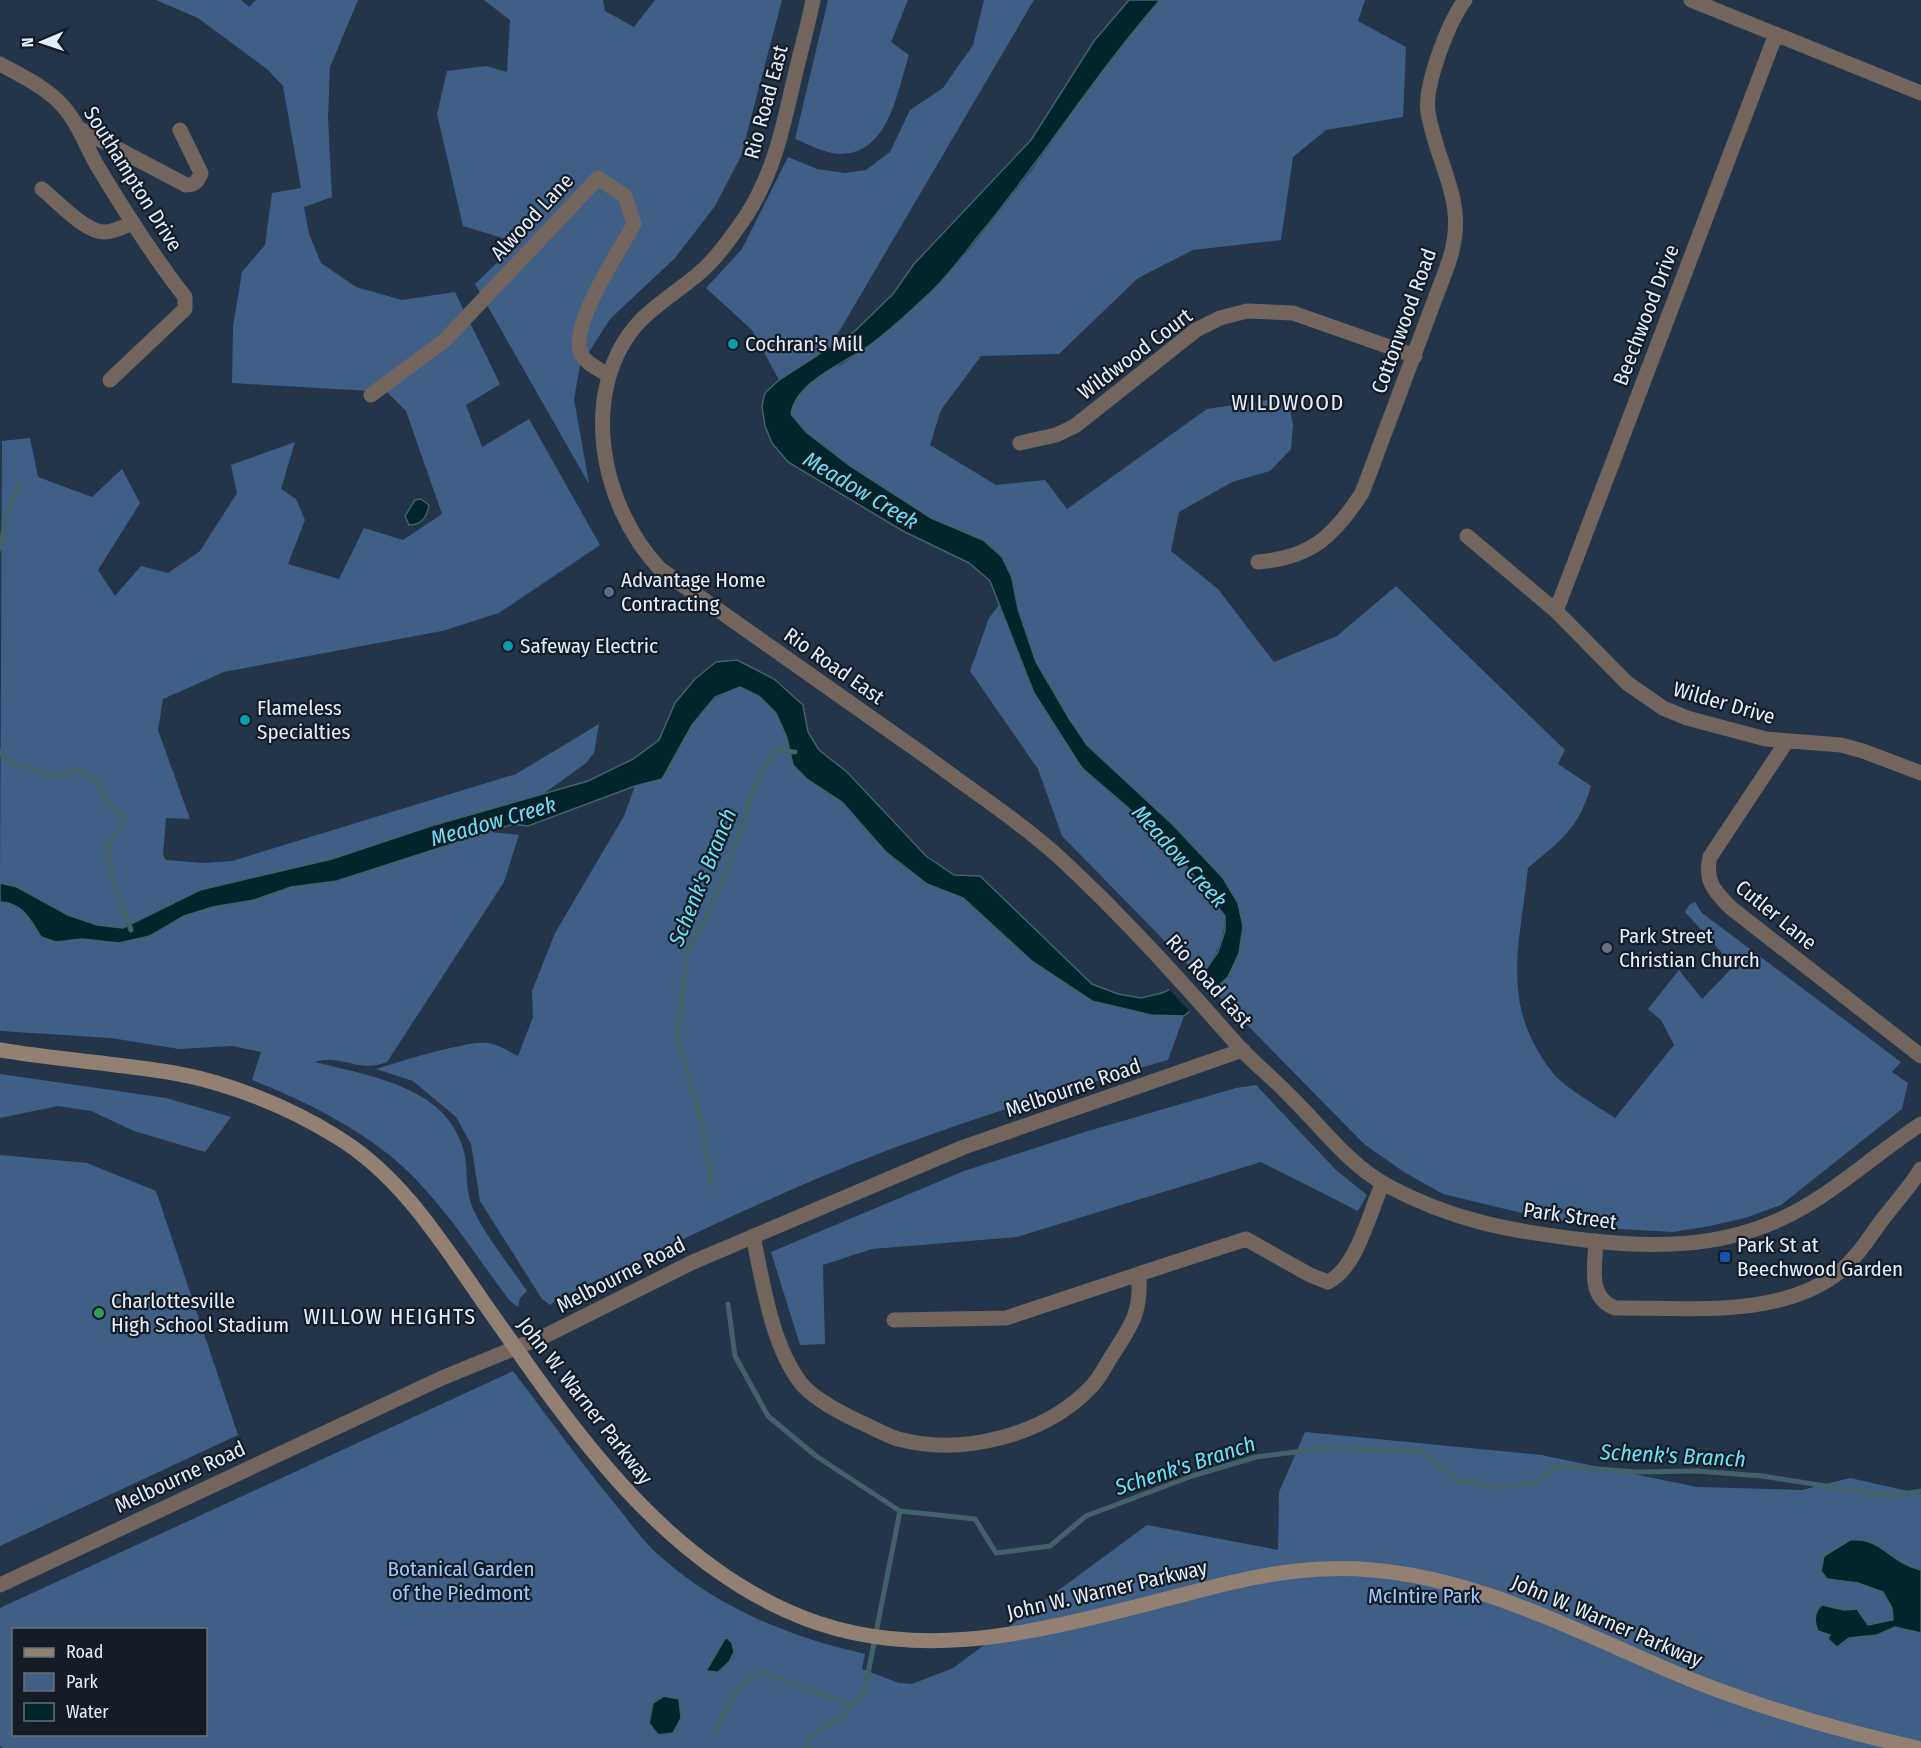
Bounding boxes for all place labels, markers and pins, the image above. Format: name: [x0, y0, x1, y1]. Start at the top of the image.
place label: Cochran's Mill: [745, 331, 864, 357]
marker: Cochran's Mill: [726, 337, 740, 351]
place label: Advantage Home Contracting: [621, 567, 766, 617]
marker: Advantage Home Contracting: [602, 585, 616, 599]
place label: Safeway Electric: [520, 633, 658, 659]
marker: Safeway Electric: [501, 639, 515, 653]
place label: Flameless Specialties: [257, 695, 350, 745]
marker: Flameless Specialties: [238, 713, 252, 727]
place label: Park Street Christian Church: [1619, 923, 1760, 973]
marker: Park Street Christian Church: [1600, 941, 1614, 955]
place label: Park St at Beechwood Garden: [1737, 1232, 1903, 1282]
marker: Park St at Beechwood Garden: [1718, 1250, 1732, 1264]
place label: Charlottesville High School Stadium: [111, 1288, 289, 1338]
marker: Charlottesville High School Stadium: [92, 1306, 106, 1320]

